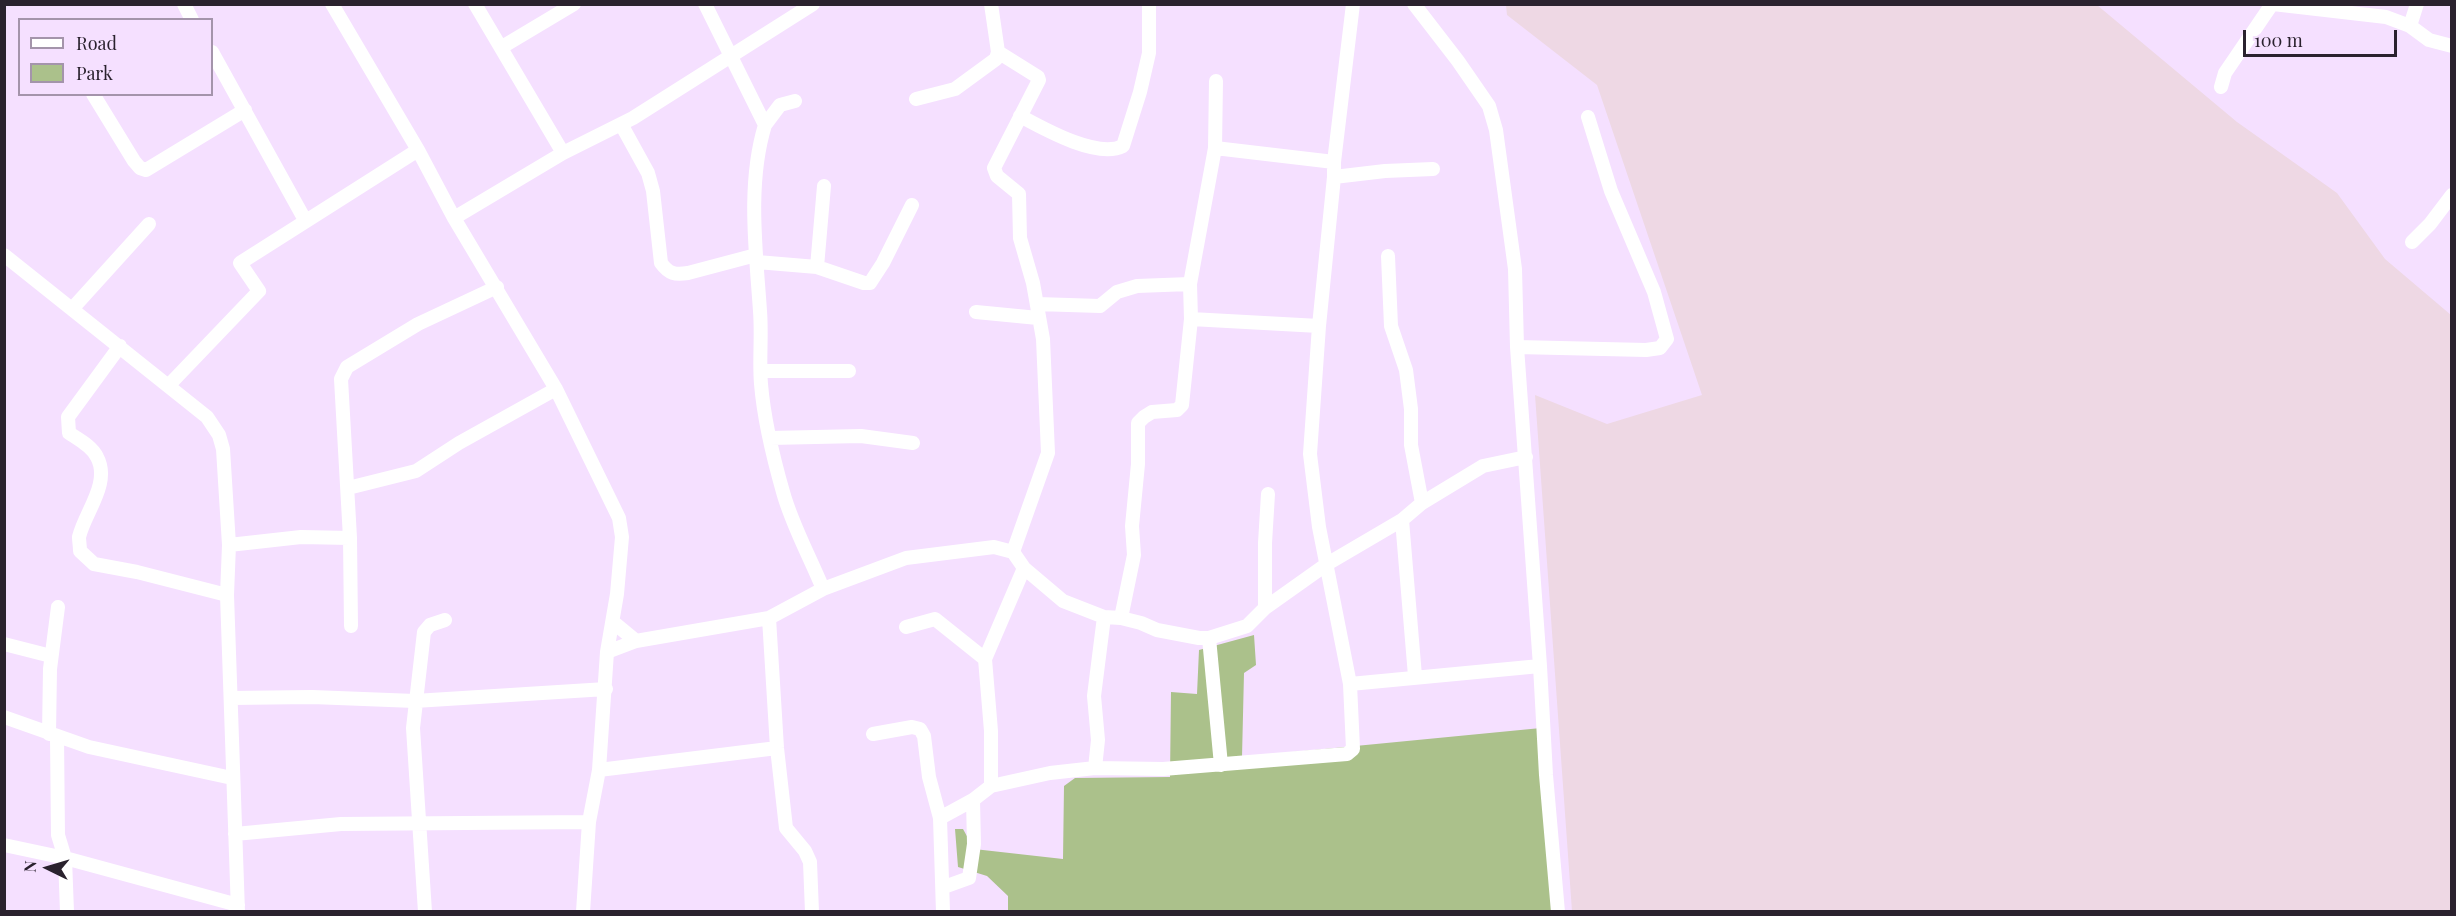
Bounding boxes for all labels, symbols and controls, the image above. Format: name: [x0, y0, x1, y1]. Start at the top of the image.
legend: [18, 18, 213, 96]
scale bar: [2246, 18, 2400, 56]
text: 100 m: [2254, 28, 2303, 52]
text: Road: [76, 31, 117, 55]
text: Park: [76, 61, 113, 85]
north arrow: [18, 838, 78, 898]
text: N: [19, 860, 41, 873]

